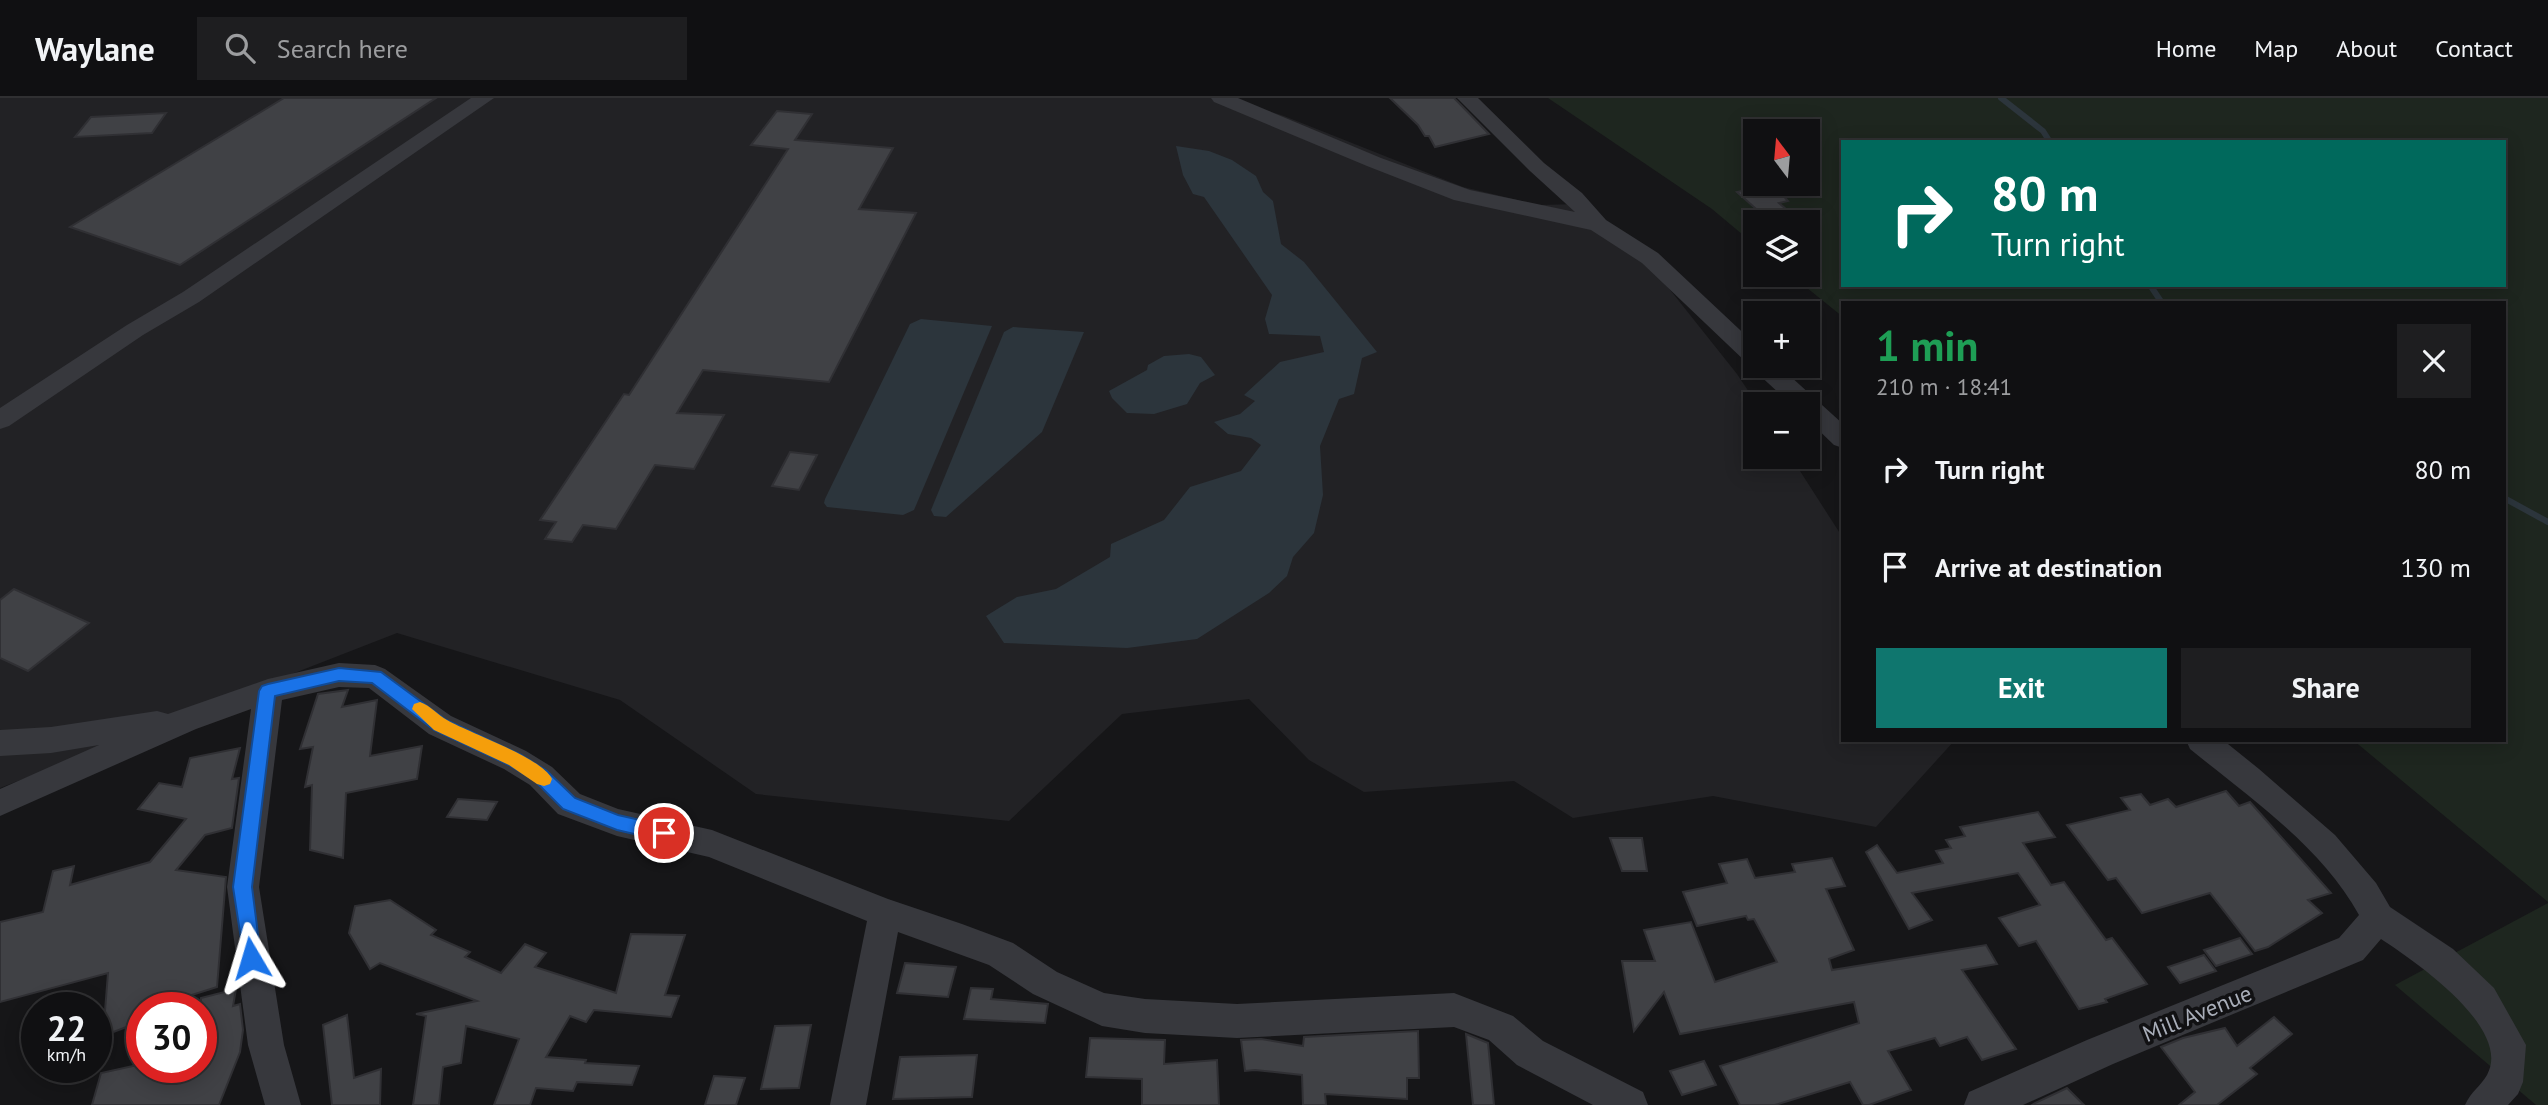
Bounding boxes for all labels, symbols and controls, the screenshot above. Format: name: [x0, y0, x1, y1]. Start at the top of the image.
search box: [197, 17, 687, 80]
text: Waylane: [35, 27, 155, 70]
icon: search: [221, 29, 259, 67]
text: Search here: [277, 32, 408, 65]
text: Home: [2156, 33, 2216, 64]
text: Map: [2254, 33, 2298, 64]
text: About: [2336, 33, 2397, 64]
text: Contact: [2435, 33, 2513, 64]
north arrow: [1743, 119, 1820, 196]
map controls: [1743, 119, 1820, 469]
text: 80 m: [1991, 161, 2098, 225]
icon: right: [1876, 168, 1967, 259]
button: layers: [1743, 210, 1820, 287]
text: Turn right: [1991, 223, 2125, 265]
button: +: [1743, 301, 1820, 378]
text: 1 min: [1876, 318, 1978, 373]
button: close: [2397, 324, 2471, 398]
text: 210 m · 18:41: [1876, 372, 2012, 401]
button: −: [1743, 392, 1820, 469]
icon: right: [1876, 450, 1914, 488]
text: Turn right: [1935, 453, 2044, 486]
text: 80 m: [2415, 453, 2471, 486]
icon: arrive: [1876, 548, 1914, 586]
text: Arrive at destination: [1935, 551, 2162, 584]
text: 130 m: [2400, 551, 2471, 584]
button: Exit: [1876, 648, 2167, 728]
button: Share: [2181, 648, 2471, 728]
pin: [634, 803, 694, 863]
icon: arrive: [645, 814, 683, 852]
position arrow: [214, 921, 288, 995]
street label: Mill Avenue: [2138, 978, 2256, 1048]
speed limit sign: 30: [126, 992, 217, 1083]
text: 22: [47, 1005, 86, 1051]
text: km/h: [47, 1043, 86, 1066]

